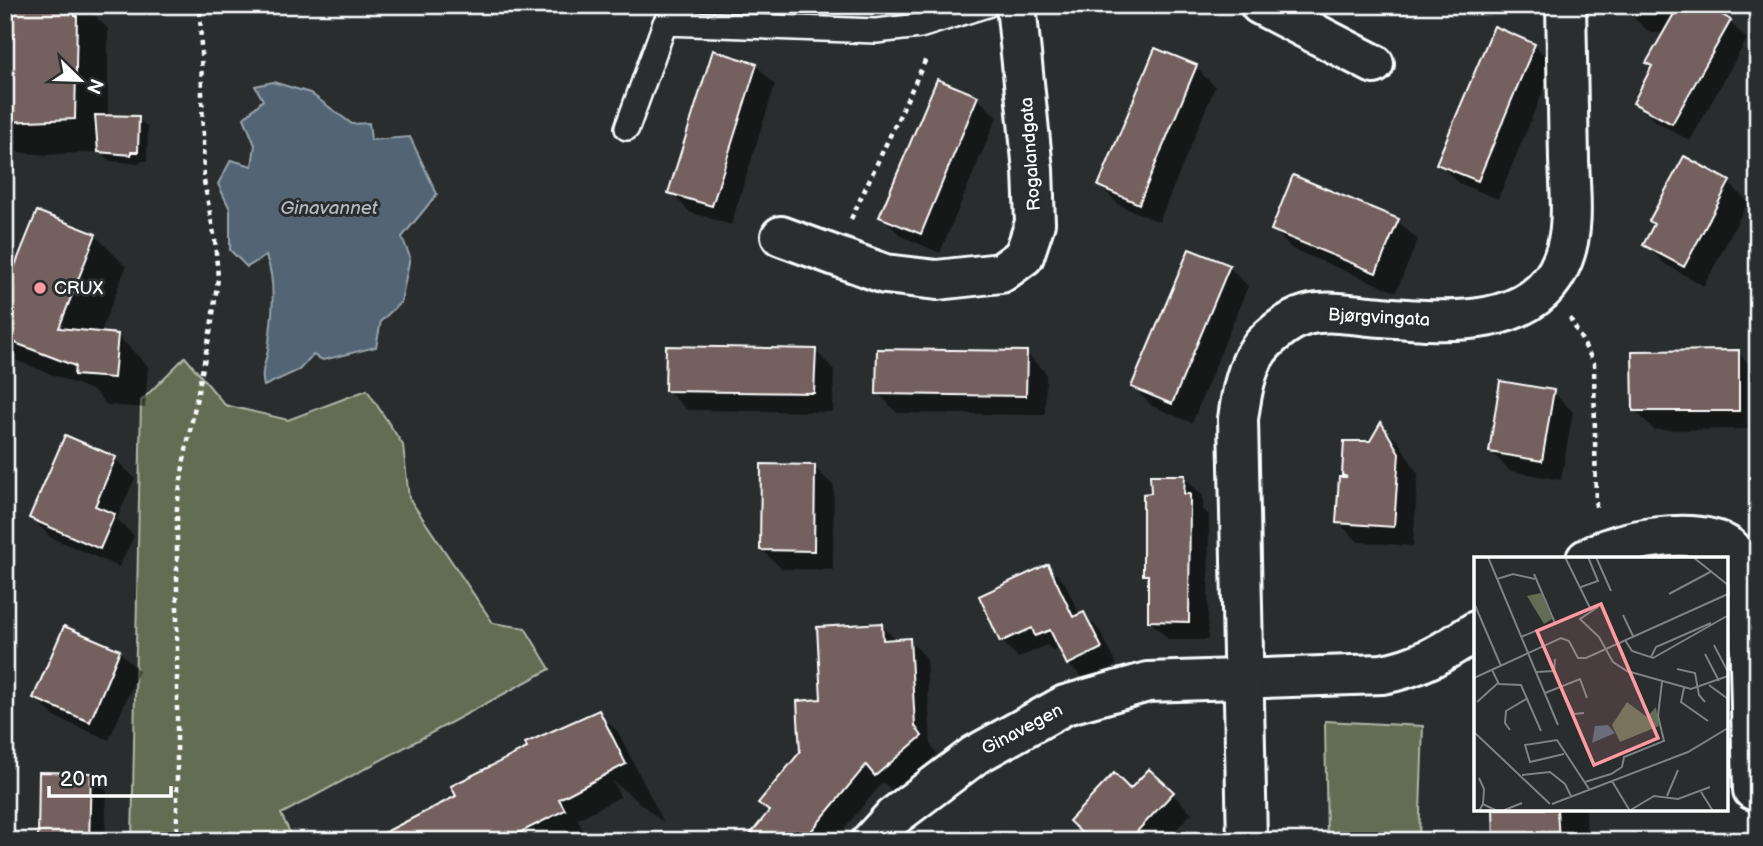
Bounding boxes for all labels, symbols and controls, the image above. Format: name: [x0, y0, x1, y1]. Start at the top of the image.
north arrow: [46, 46, 116, 116]
text: N: [81, 75, 108, 97]
street label: Rogalandgata: [1016, 96, 1045, 212]
water label: Ginavannet: [280, 197, 379, 220]
place label: CRUX: [54, 278, 104, 299]
marker: CRUX: [32, 280, 48, 296]
street label: Bjørgvingata: [1327, 304, 1430, 331]
inset map: [1474, 557, 1728, 811]
street label: Ginavegen: [978, 699, 1066, 759]
scale bar: [49, 755, 172, 799]
text: 20 m: [60, 767, 108, 792]

